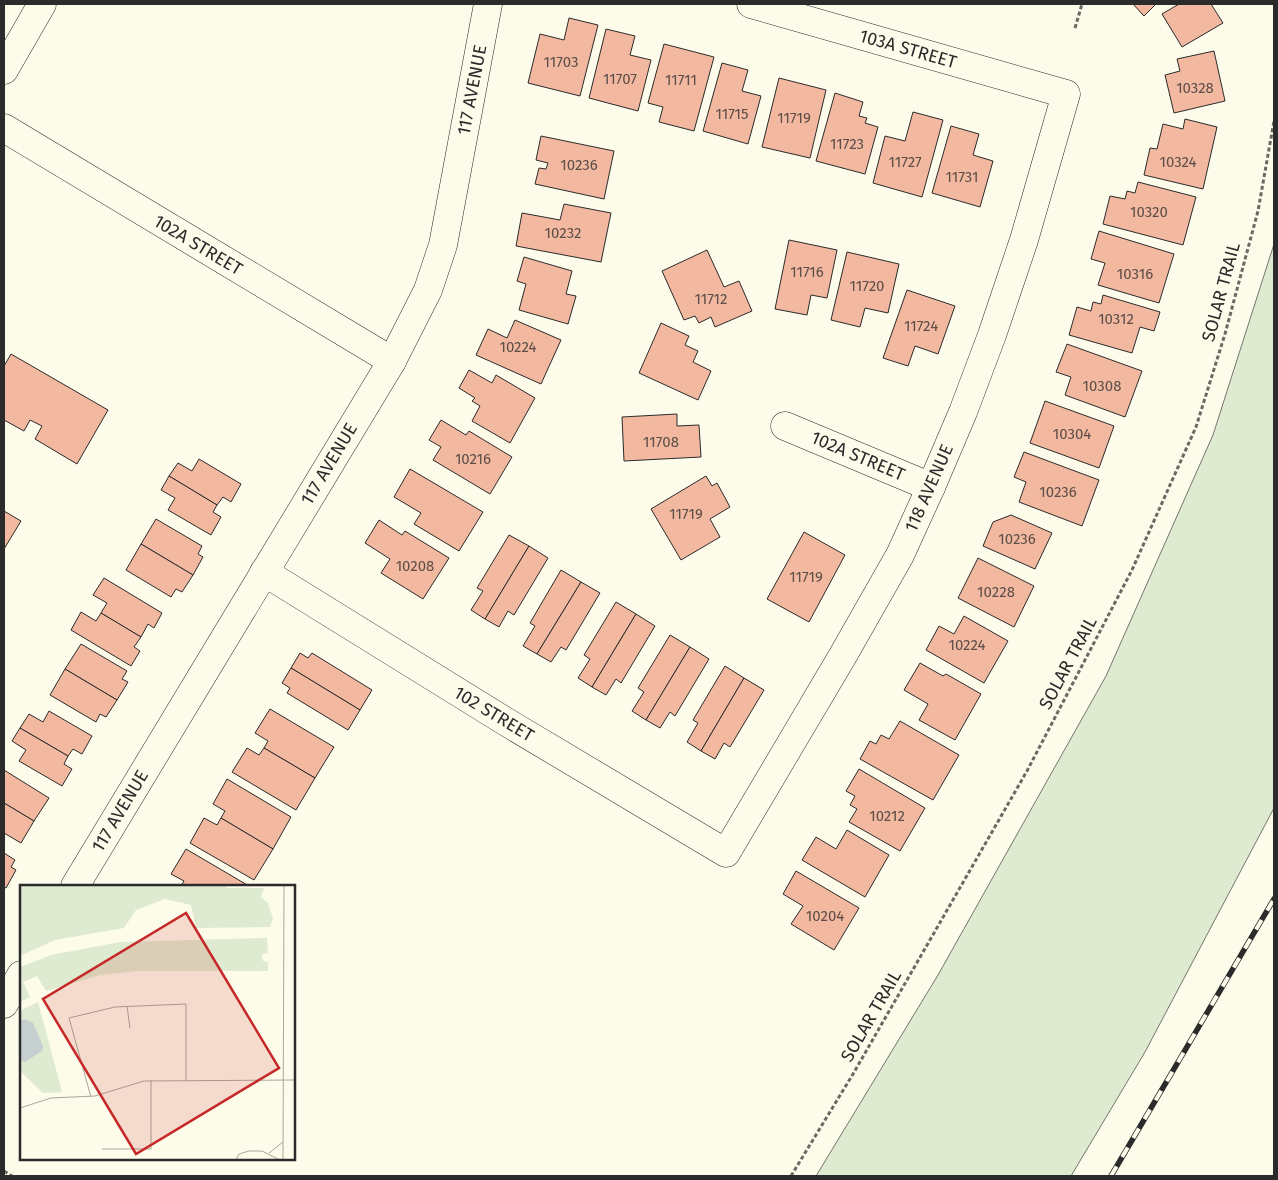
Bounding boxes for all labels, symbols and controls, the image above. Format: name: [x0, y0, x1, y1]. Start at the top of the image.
street label: 103A STREET: [857, 25, 960, 74]
street label: 117 AVENUE: [452, 43, 492, 137]
house number: 11703: [544, 53, 578, 71]
house number: 11707: [603, 70, 637, 88]
house number: 11711: [665, 71, 697, 89]
house number: 10328: [1176, 79, 1214, 97]
house number: 11715: [715, 105, 749, 123]
house number: 11719: [777, 109, 811, 127]
house number: 11723: [830, 135, 864, 153]
house number: 11727: [888, 153, 922, 171]
house number: 10324: [1159, 153, 1197, 171]
house number: 10236: [560, 156, 598, 174]
house number: 11731: [946, 168, 978, 186]
house number: 10320: [1130, 203, 1168, 221]
street label: 102A STREET: [150, 210, 247, 280]
house number: 10232: [545, 224, 581, 242]
street label: SOLAR TRAIL: [1197, 240, 1245, 344]
house number: 11716: [790, 263, 824, 281]
house number: 10316: [1117, 265, 1153, 283]
house number: 11720: [849, 277, 885, 295]
house number: 11712: [694, 290, 728, 308]
house number: 10312: [1098, 310, 1134, 328]
house number: 11724: [904, 317, 938, 335]
house number: 10224: [499, 338, 537, 356]
house number: 10308: [1083, 377, 1121, 395]
street label: 117 AVENUE: [296, 419, 362, 509]
house number: 10304: [1053, 425, 1091, 443]
street label: 102A STREET: [808, 426, 909, 486]
house number: 11708: [643, 433, 679, 451]
street label: 118 AVENUE: [900, 441, 958, 535]
house number: 10216: [455, 450, 491, 468]
house number: 10236: [1039, 483, 1077, 501]
house number: 11719: [669, 505, 703, 523]
house number: 10236: [998, 530, 1036, 548]
house number: 10208: [396, 557, 434, 575]
house number: 11719: [789, 568, 823, 586]
house number: 10228: [977, 583, 1015, 601]
street label: SOLAR TRAIL: [1034, 613, 1102, 713]
house number: 10224: [948, 636, 986, 654]
street label: 102 STREET: [450, 682, 539, 747]
street label: 117 AVENUE: [87, 766, 153, 856]
house number: 10212: [869, 807, 905, 825]
inset map: [20, 885, 295, 1160]
house number: 10204: [806, 907, 844, 925]
street label: SOLAR TRAIL: [836, 966, 906, 1066]

